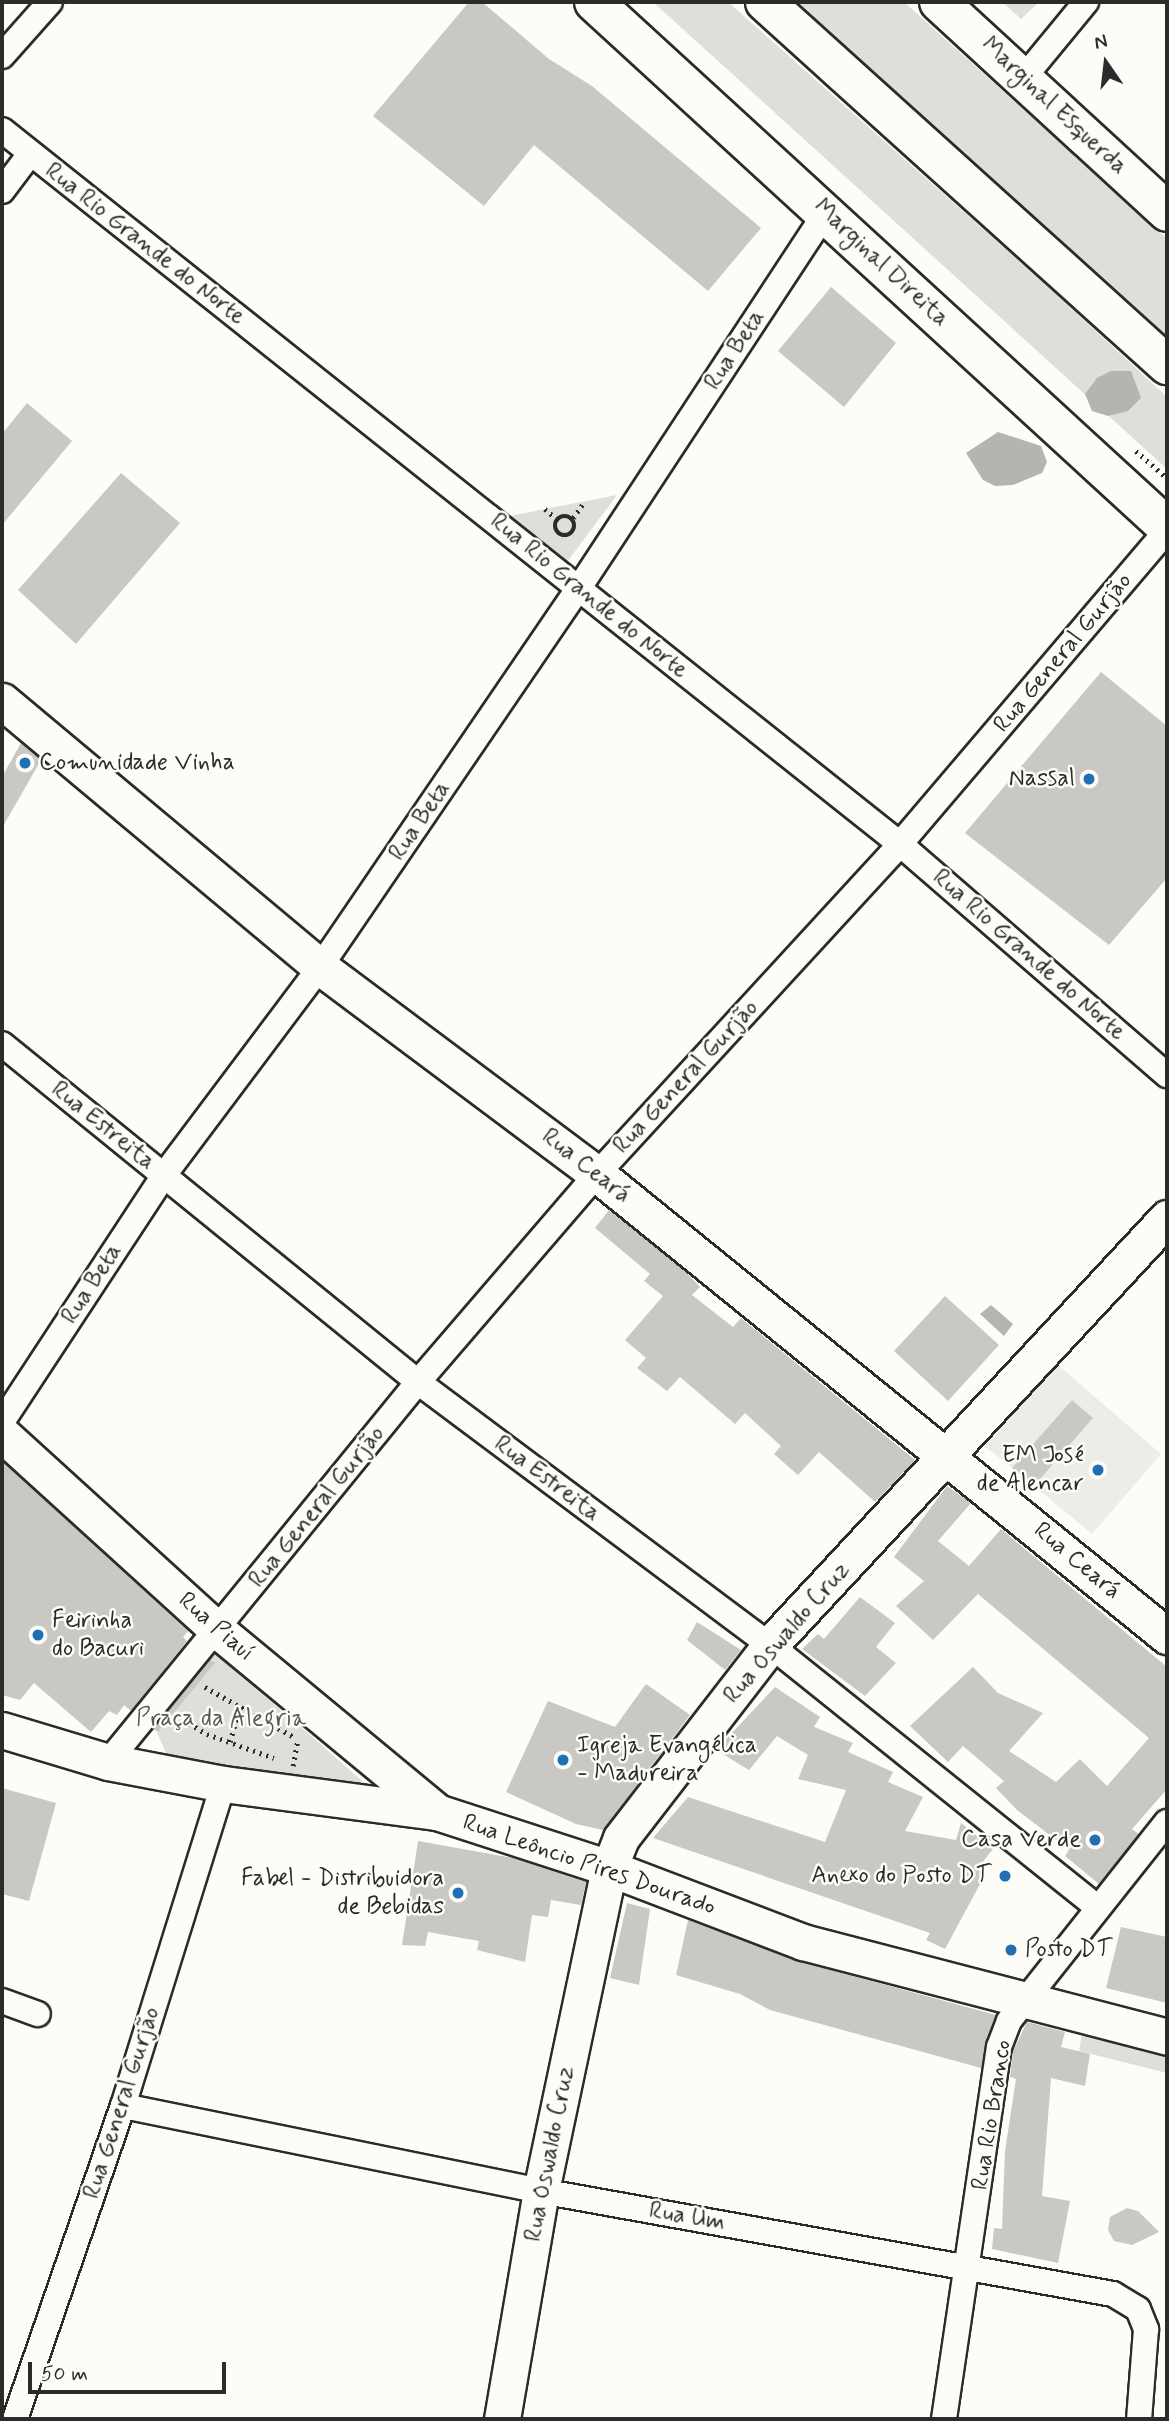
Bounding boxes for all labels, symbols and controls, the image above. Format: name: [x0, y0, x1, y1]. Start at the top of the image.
north arrow: [1071, 28, 1141, 98]
text: N: [1092, 28, 1110, 56]
street label: Marginal Esquerda: [975, 31, 1133, 181]
street label: Rua Rio Grande do Norte: [38, 156, 252, 332]
street label: Marginal Direita: [808, 193, 954, 333]
street label: Rua Beta: [698, 305, 772, 395]
street label: Rua Rio Grande do Norte: [483, 506, 695, 686]
street label: Rua General Gurjão: [989, 568, 1137, 738]
place label: Comunidade Vinha: [39, 749, 231, 777]
marker: Comunidade Vinha: [17, 755, 33, 771]
place label: Nassal: [1009, 765, 1075, 793]
marker: Nassal: [1081, 771, 1097, 787]
street label: Rua Beta: [383, 776, 457, 866]
street label: Rua Rio Grande do Norte: [926, 862, 1132, 1048]
street label: Rua General Gurjão: [608, 995, 764, 1159]
street label: Rua Estreita: [45, 1075, 161, 1177]
street label: Rua Ceará: [536, 1122, 636, 1210]
street label: Rua Beta: [55, 1239, 129, 1329]
street label: Rua General Gurjão: [244, 1421, 390, 1593]
street label: Rua Estreita: [488, 1430, 606, 1528]
place label: EM José de Alencar: [974, 1442, 1084, 1498]
marker: EM José de Alencar: [1090, 1462, 1106, 1478]
street label: Rua Ceará: [1028, 1516, 1126, 1606]
street label: Rua Oswaldo Cruz: [718, 1556, 856, 1710]
street label: Rua Piauí: [171, 1585, 261, 1669]
place label: Feirinha do Bacuri: [52, 1607, 144, 1663]
marker: Feirinha do Bacuri: [30, 1627, 46, 1643]
park label: Praça da Alegria: [137, 1705, 305, 1733]
place label: Igreja Evangélica - Madureira: [577, 1732, 757, 1788]
marker: Igreja Evangélica - Madureira: [555, 1752, 571, 1768]
street label: Rua Leôncio Pires Dourado: [460, 1809, 718, 1921]
place label: Casa Verde: [964, 1826, 1081, 1854]
marker: Casa Verde: [1087, 1832, 1103, 1848]
place label: Anexo do Posto DT: [812, 1862, 991, 1890]
place label: Fabel - Distribuidora de Bebidas: [241, 1865, 444, 1921]
marker: Anexo do Posto DT: [997, 1868, 1013, 1884]
marker: Fabel - Distribuidora de Bebidas: [450, 1885, 466, 1901]
place label: Posto DT: [1025, 1936, 1112, 1964]
marker: Posto DT: [1003, 1942, 1019, 1958]
street label: Rua General Gurjão: [78, 2005, 166, 2201]
street label: Rua Rio Branco: [966, 2037, 1018, 2193]
street label: Rua Oswaldo Cruz: [519, 2064, 581, 2244]
street label: Rua Um: [646, 2196, 728, 2238]
scale bar: [32, 2348, 229, 2392]
text: 50 m: [41, 2360, 88, 2388]

